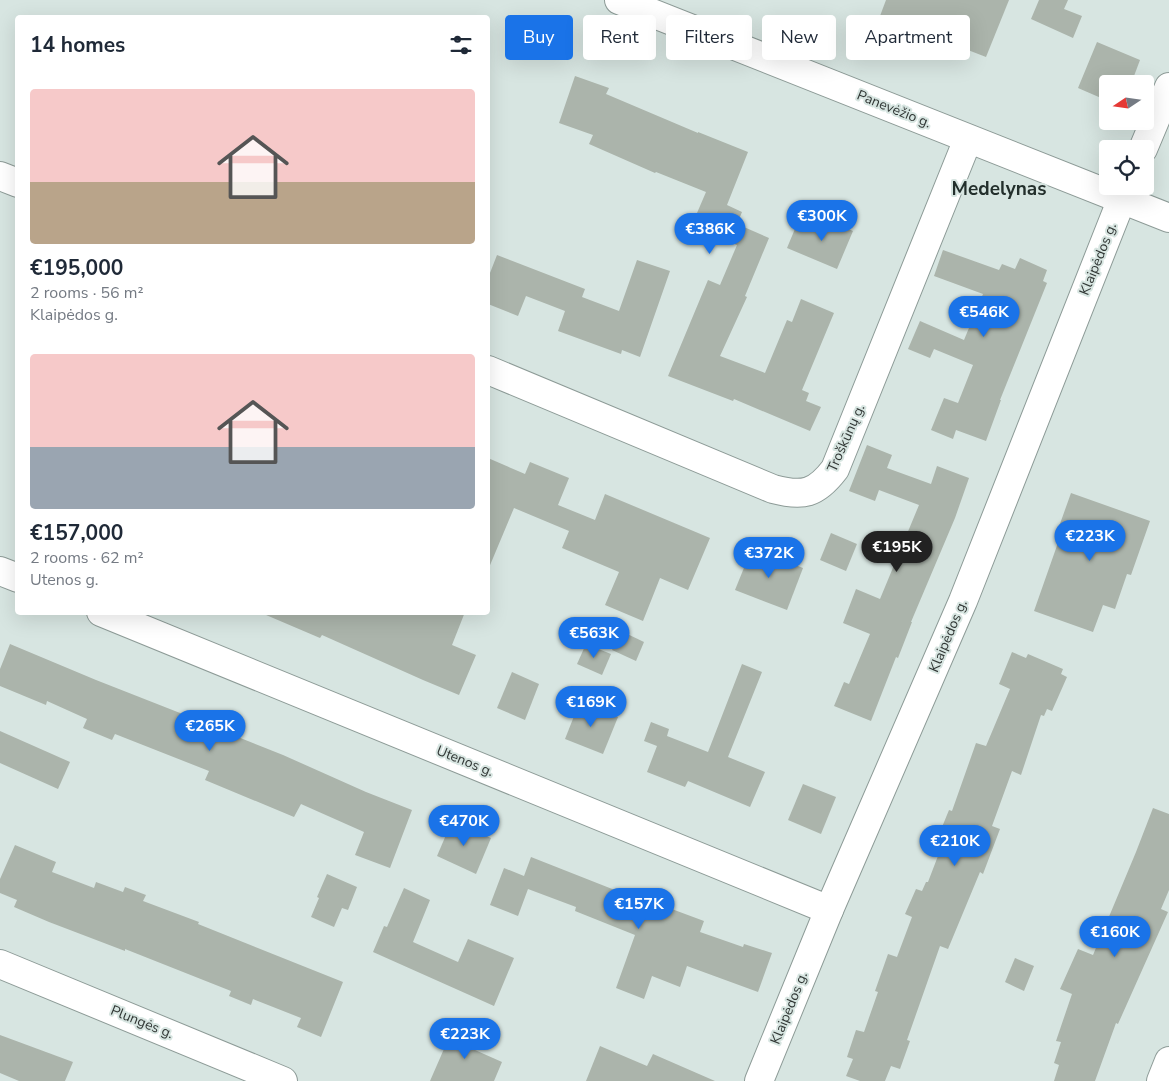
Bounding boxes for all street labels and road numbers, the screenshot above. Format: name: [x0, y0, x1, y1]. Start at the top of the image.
street label: Panevėžio g.: [854, 86, 934, 132]
street label: Klaipėdos g.: [1075, 220, 1121, 298]
street label: Troškūnų g.: [823, 401, 869, 475]
street label: Klaipėdos g.: [924, 597, 972, 675]
street label: Utenos g.: [434, 741, 496, 781]
street label: Klaipėdos g.: [766, 969, 812, 1047]
street label: Plungės g.: [108, 1001, 176, 1043]

